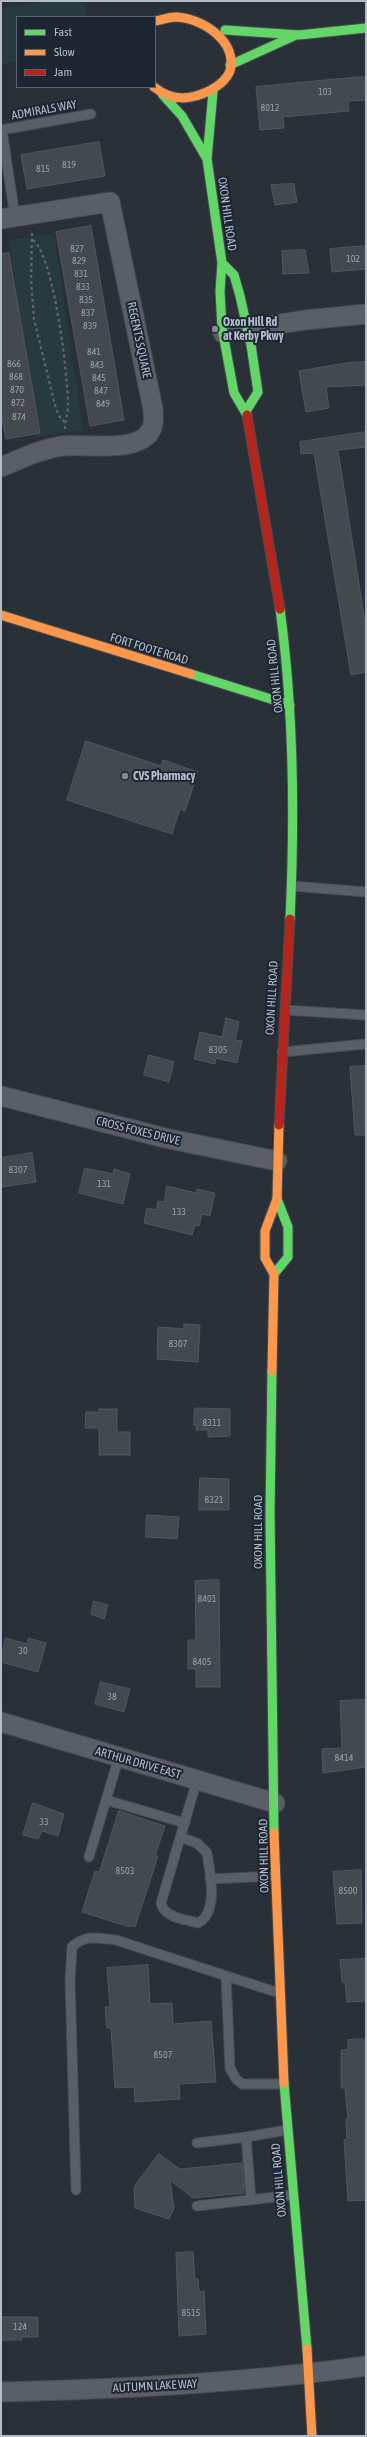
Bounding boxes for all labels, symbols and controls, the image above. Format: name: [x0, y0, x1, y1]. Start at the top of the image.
legend: [16, 16, 156, 88]
text: Fast: [54, 25, 72, 39]
text: Slow: [54, 45, 75, 59]
text: Jam: [54, 65, 72, 79]
house number: 103: [318, 86, 332, 98]
street label: ADMIRALS WAY: [10, 97, 78, 123]
house number: 8012: [261, 102, 279, 114]
house number: 819: [62, 159, 76, 171]
house number: 815: [36, 163, 50, 175]
street label: OXON HILL ROAD: [215, 176, 239, 252]
house number: 827: [70, 243, 84, 255]
house number: 102: [346, 253, 360, 265]
house number: 829: [72, 255, 86, 267]
house number: 831: [74, 268, 88, 280]
house number: 833: [76, 281, 90, 293]
house number: 835: [79, 294, 93, 306]
street label: REGENTS SQUARE: [124, 300, 154, 380]
house number: 837: [81, 307, 95, 319]
place label: Oxon Hill Rd at Kerby Pkwy: [223, 315, 284, 343]
house number: 839: [83, 320, 97, 332]
marker: Oxon Hill Rd at Kerby Pkwy: [210, 324, 220, 334]
house number: 841: [87, 346, 101, 358]
house number: 866: [7, 358, 21, 370]
house number: 843: [90, 359, 104, 371]
house number: 868: [9, 371, 23, 383]
house number: 845: [92, 372, 106, 384]
house number: 870: [10, 384, 24, 396]
house number: 847: [94, 385, 108, 397]
house number: 872: [11, 397, 25, 409]
house number: 849: [96, 398, 110, 410]
house number: 874: [12, 411, 26, 423]
street label: FORT FOOTE ROAD: [108, 630, 190, 668]
street label: OXON HILL ROAD: [264, 638, 286, 714]
place label: CVS Pharmacy: [133, 769, 195, 783]
marker: CVS Pharmacy: [120, 771, 130, 781]
street label: OXON HILL ROAD: [263, 961, 281, 1035]
house number: 8305: [209, 1044, 227, 1056]
street label: CROSS FOXES DRIVE: [95, 1114, 181, 1148]
house number: 8307: [9, 1164, 27, 1176]
house number: 131: [97, 1178, 111, 1190]
house number: 133: [172, 1206, 186, 1218]
house number: 8307: [169, 1338, 187, 1350]
house number: 8311: [203, 1417, 221, 1429]
house number: 8321: [205, 1494, 223, 1506]
street label: OXON HILL ROAD: [251, 1495, 265, 1569]
house number: 8401: [198, 1593, 216, 1605]
house number: 30: [18, 1645, 28, 1657]
house number: 8405: [193, 1656, 211, 1668]
house number: 38: [107, 1691, 117, 1703]
street label: ARTHUR DRIVE EAST: [93, 1744, 183, 1782]
house number: 8414: [335, 1752, 353, 1764]
house number: 33: [39, 1816, 49, 1828]
street label: OXON HILL ROAD: [256, 1819, 272, 1893]
house number: 8503: [116, 1865, 134, 1877]
house number: 8500: [339, 1885, 357, 1897]
house number: 8507: [154, 2049, 172, 2061]
street label: OXON HILL ROAD: [269, 2142, 289, 2218]
house number: 8515: [182, 2307, 200, 2319]
house number: 124: [13, 2321, 27, 2333]
street label: AUTUMN LAKE WAY: [113, 2377, 197, 2395]

